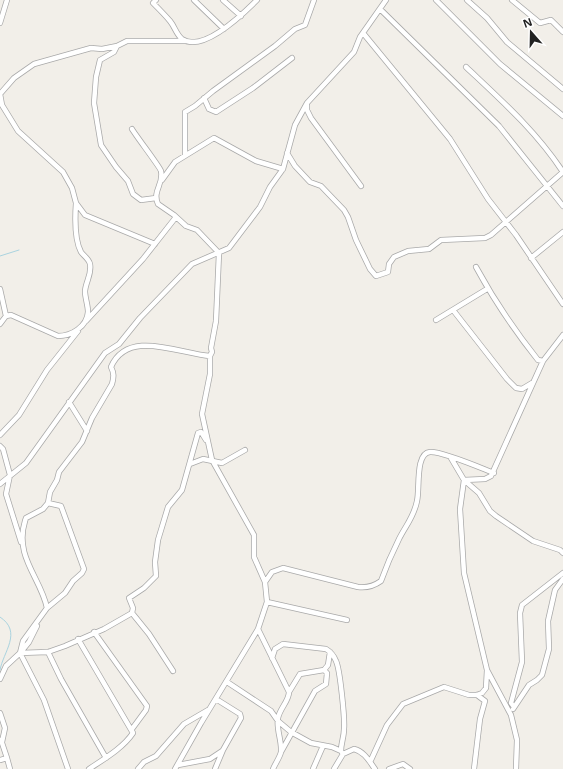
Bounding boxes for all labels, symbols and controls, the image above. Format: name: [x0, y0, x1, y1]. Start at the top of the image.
north arrow: [511, 12, 551, 52]
text: N: [521, 14, 534, 31]

